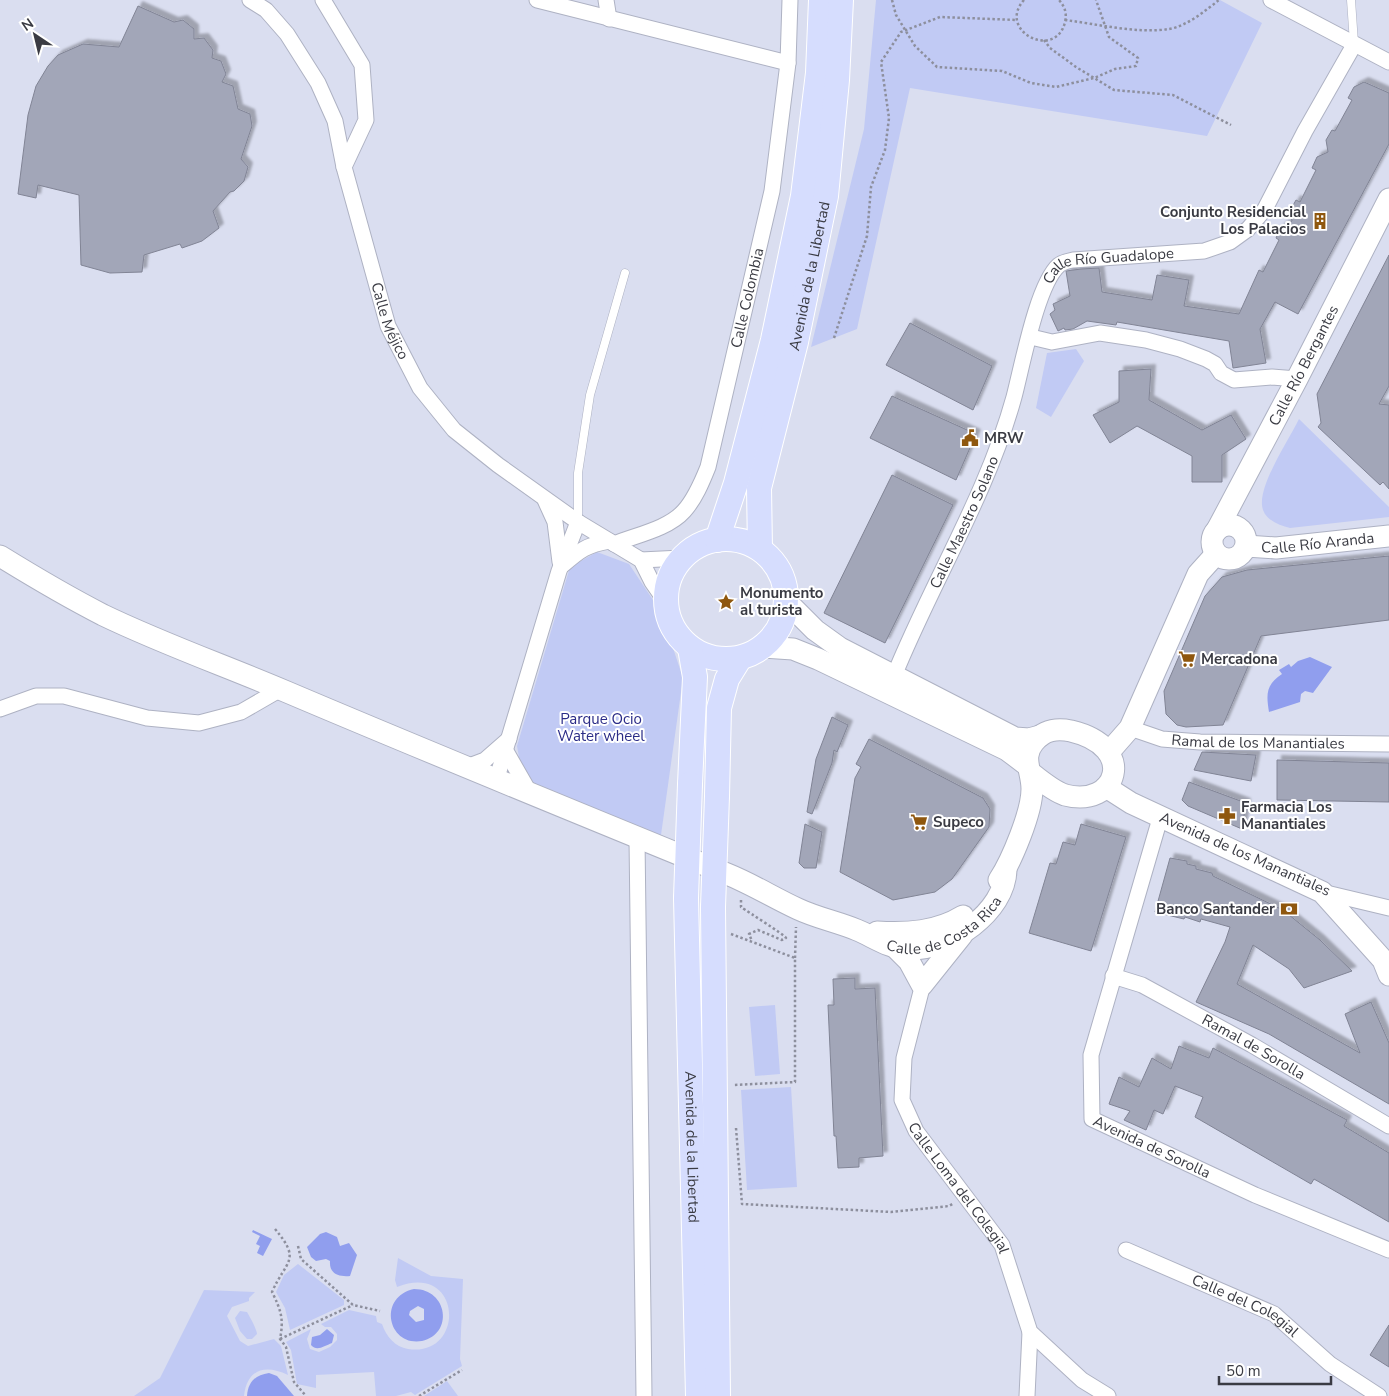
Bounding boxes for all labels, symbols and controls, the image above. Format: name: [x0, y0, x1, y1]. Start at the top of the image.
north arrow: [10, 10, 60, 60]
text: N: [18, 14, 38, 36]
street label: Avenida de la Libertad: [784, 200, 835, 353]
place label: Conjunto Residencial Los Palacios: [1160, 202, 1306, 239]
building icon: Conjunto Residencial Los Palacios: [1310, 211, 1330, 231]
street label: Calle Río Guadalope: [1038, 243, 1175, 287]
street label: Calle Colombia: [726, 246, 768, 350]
street label: Calle Méjico: [366, 280, 414, 363]
street label: Calle Río Bergantes: [1264, 302, 1343, 429]
public building icon: MRW: [960, 428, 980, 448]
place label: MRW: [984, 428, 1024, 448]
street label: Calle Maestro Solano: [925, 453, 1003, 592]
street label: Calle Río Aranda: [1260, 528, 1375, 558]
place label: Monumento al turista: [740, 583, 824, 620]
place icon: Monumento al turista: [716, 592, 736, 612]
supermarket icon: Mercadona: [1177, 649, 1197, 669]
place label: Mercadona: [1201, 649, 1278, 669]
park label: Parque Ocio Water wheel: [557, 709, 645, 746]
street label: Ramal de los Manantiales: [1171, 730, 1345, 754]
place label: Farmacia Los Manantiales: [1241, 797, 1332, 834]
pharmacy icon: Farmacia Los Manantiales: [1217, 806, 1237, 826]
street label: Avenida de los Manantiales: [1156, 807, 1334, 901]
supermarket icon: Supeco: [909, 812, 929, 832]
place label: Supeco: [933, 812, 984, 832]
street label: Calle de Costa Rica: [884, 892, 1006, 959]
place label: Banco Santander: [1156, 899, 1275, 919]
bank icon: Banco Santander: [1279, 899, 1299, 919]
street label: Ramal de Sorolla: [1198, 1010, 1309, 1084]
street label: Avenida de la Libertad: [680, 1071, 704, 1223]
street label: Avenida de Sorolla: [1090, 1111, 1214, 1183]
street label: Calle Loma del Colegial: [903, 1119, 1014, 1256]
street label: Calle del Colegial: [1189, 1270, 1303, 1342]
scale bar: [1219, 1354, 1332, 1386]
text: 50 m: [1226, 1361, 1261, 1381]

